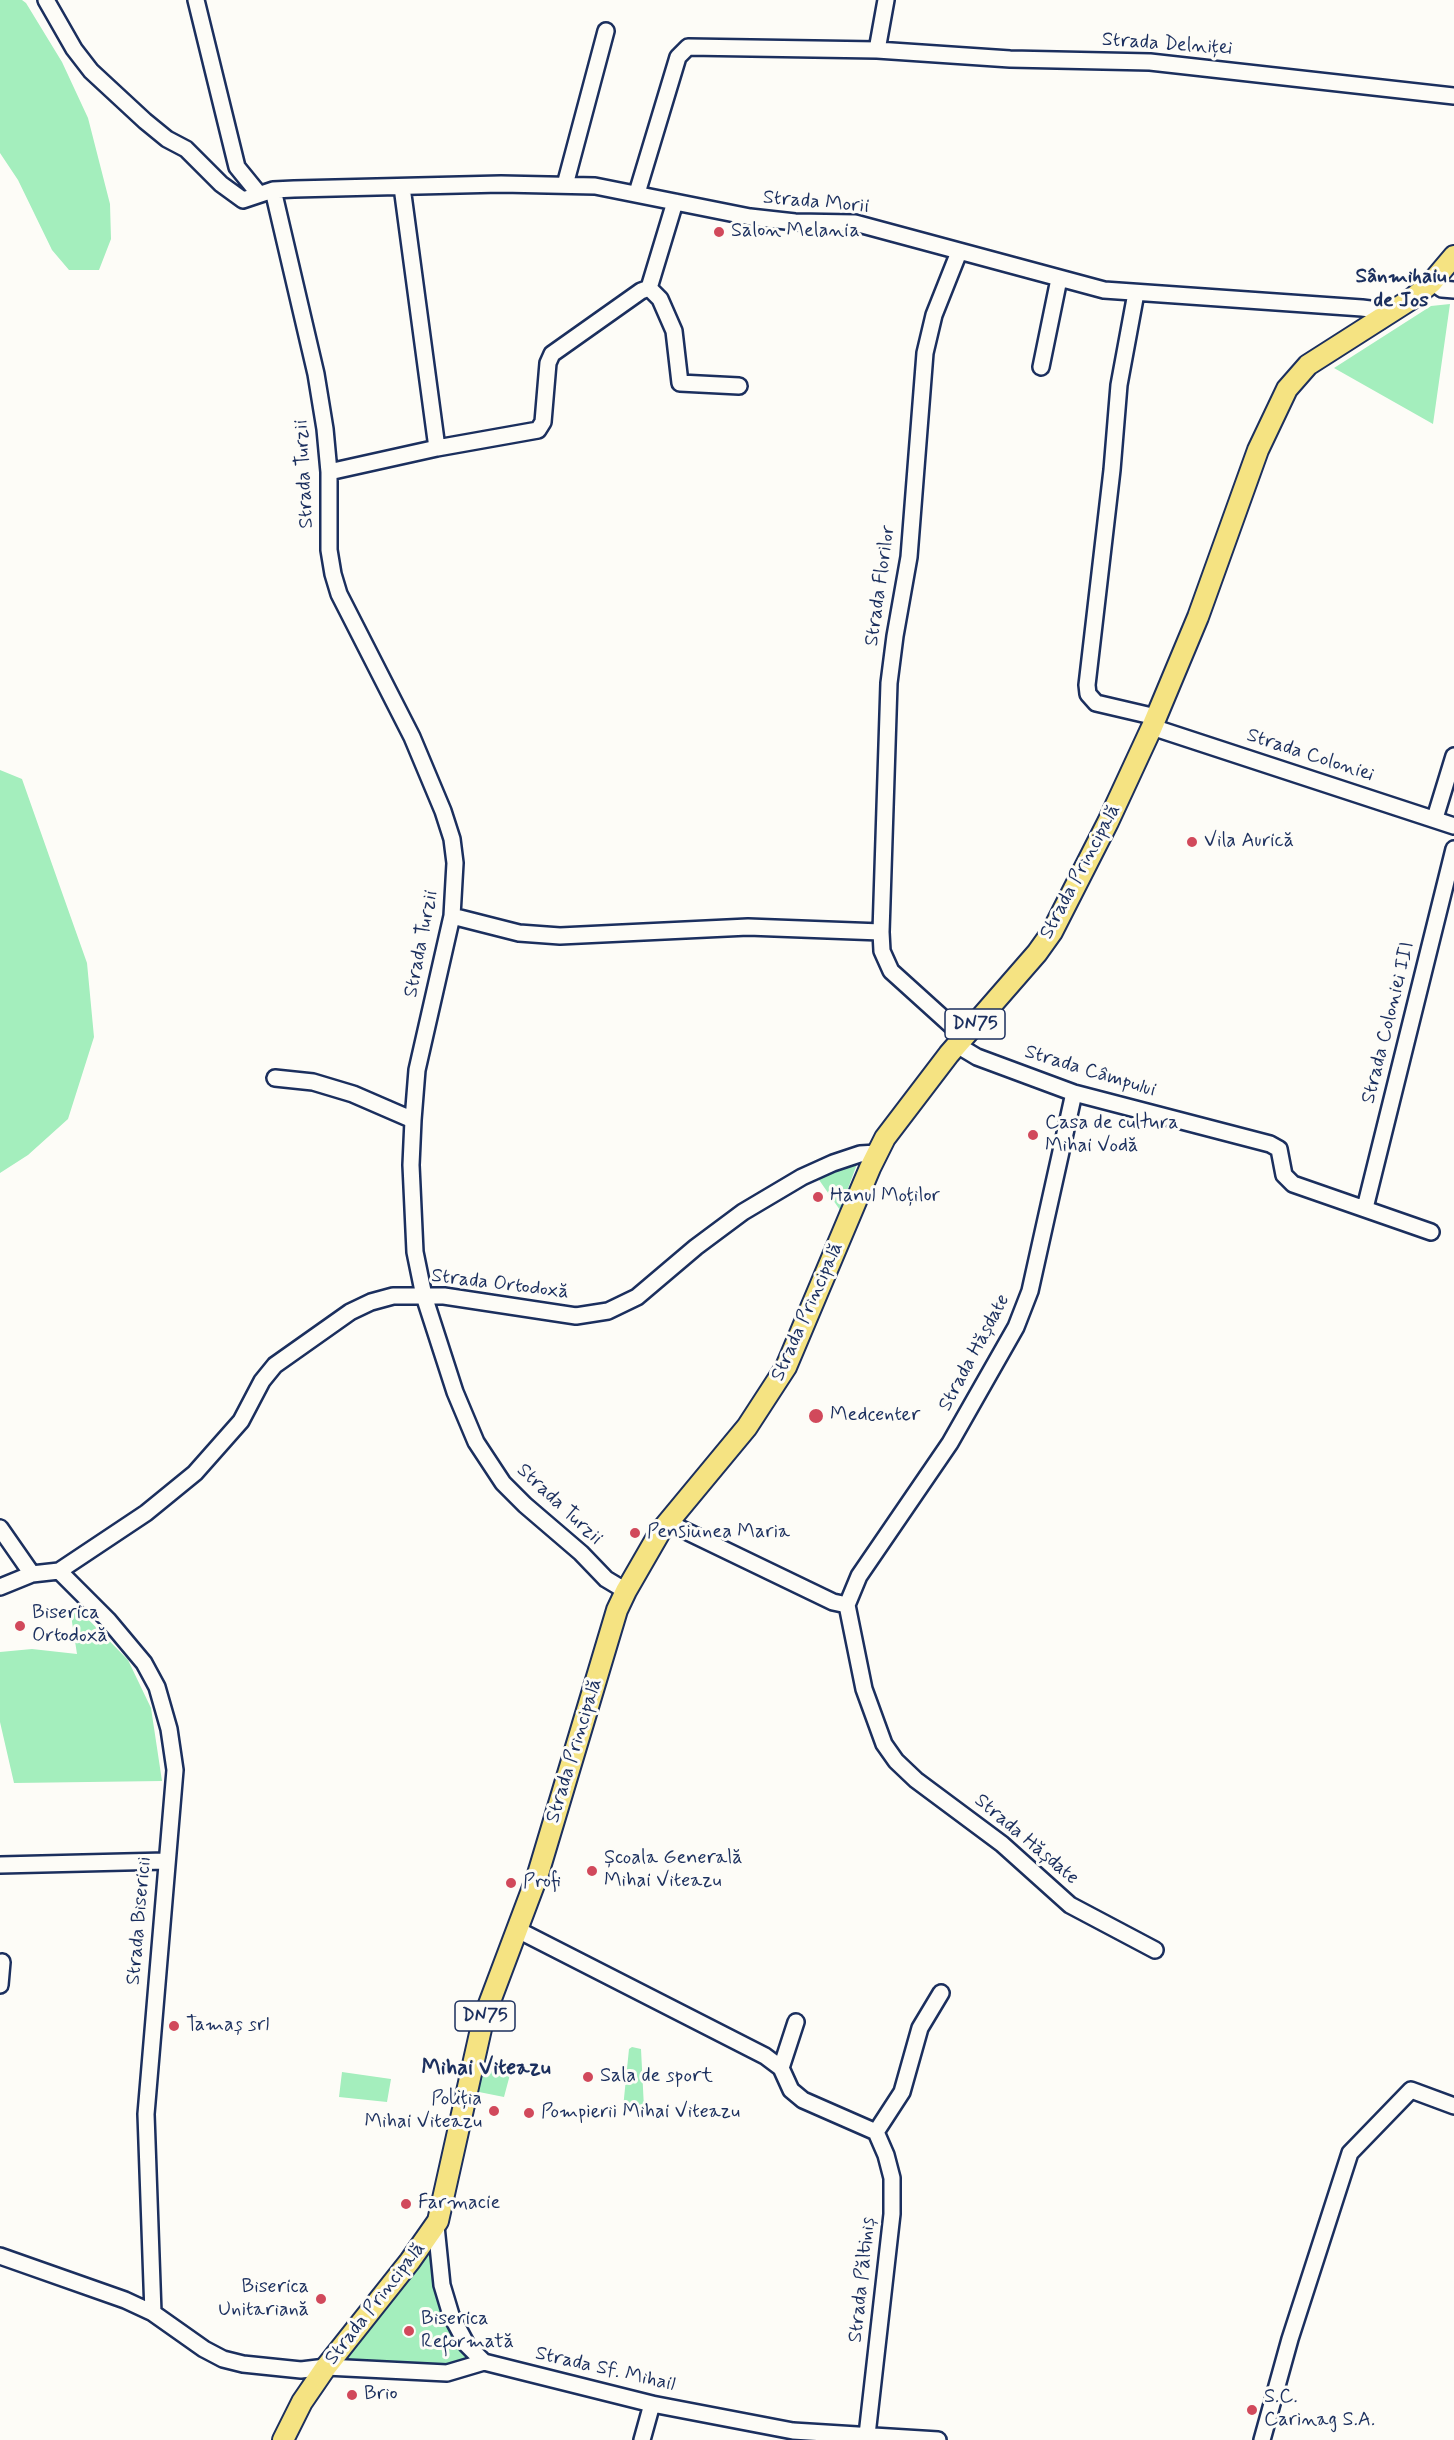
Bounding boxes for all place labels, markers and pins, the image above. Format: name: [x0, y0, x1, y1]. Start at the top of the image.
place label: Salon Melania: [731, 220, 860, 244]
marker: Salon Melania: [712, 225, 726, 239]
place label: Vila Aurică: [1204, 830, 1294, 854]
marker: Vila Aurică: [1185, 835, 1199, 849]
place label: Casa de cultura Mihai Vodă: [1045, 1112, 1179, 1159]
marker: Casa de cultura Mihai Vodă: [1026, 1128, 1040, 1142]
place label: Hanul Moților: [830, 1185, 940, 1209]
marker: Hanul Moților: [811, 1190, 825, 1204]
place label: Medcenter: [830, 1404, 920, 1428]
marker: Medcenter: [807, 1407, 825, 1425]
place label: Pensiunea Maria: [647, 1521, 790, 1545]
marker: Pensiunea Maria: [628, 1526, 642, 1540]
place label: Biserica Ortodoxă: [32, 1602, 108, 1649]
marker: Biserica Ortodoxă: [13, 1619, 27, 1633]
place label: Școala Generală Mihai Viteazu: [604, 1847, 743, 1894]
marker: Școala Generală Mihai Viteazu: [585, 1864, 599, 1878]
place label: Profi: [523, 1871, 561, 1895]
marker: Profi: [504, 1876, 518, 1890]
place label: Tamaș srl: [186, 2014, 269, 2038]
marker: Tamaș srl: [167, 2019, 181, 2033]
place label: Sala de sport: [600, 2065, 713, 2089]
marker: Sala de sport: [581, 2070, 595, 2084]
place label: Poliția Mihai Viteazu: [365, 2088, 482, 2135]
place label: Pompierii Mihai Viteazu: [541, 2101, 740, 2125]
marker: Poliția Mihai Viteazu: [487, 2104, 501, 2118]
marker: Pompierii Mihai Viteazu: [522, 2106, 536, 2120]
place label: Farmacie: [418, 2192, 500, 2216]
marker: Farmacie: [399, 2197, 413, 2211]
place label: Biserica Unitariană: [218, 2276, 309, 2323]
marker: Biserica Unitariană: [314, 2292, 328, 2306]
place label: Biserica Reformată: [421, 2308, 514, 2355]
marker: Biserica Reformată: [402, 2324, 416, 2338]
place label: Brio: [364, 2383, 398, 2407]
place label: S.C. Carinag S.A.: [1264, 2386, 1375, 2433]
marker: Brio: [345, 2388, 359, 2402]
marker: S.C. Carinag S.A.: [1245, 2403, 1259, 2417]

